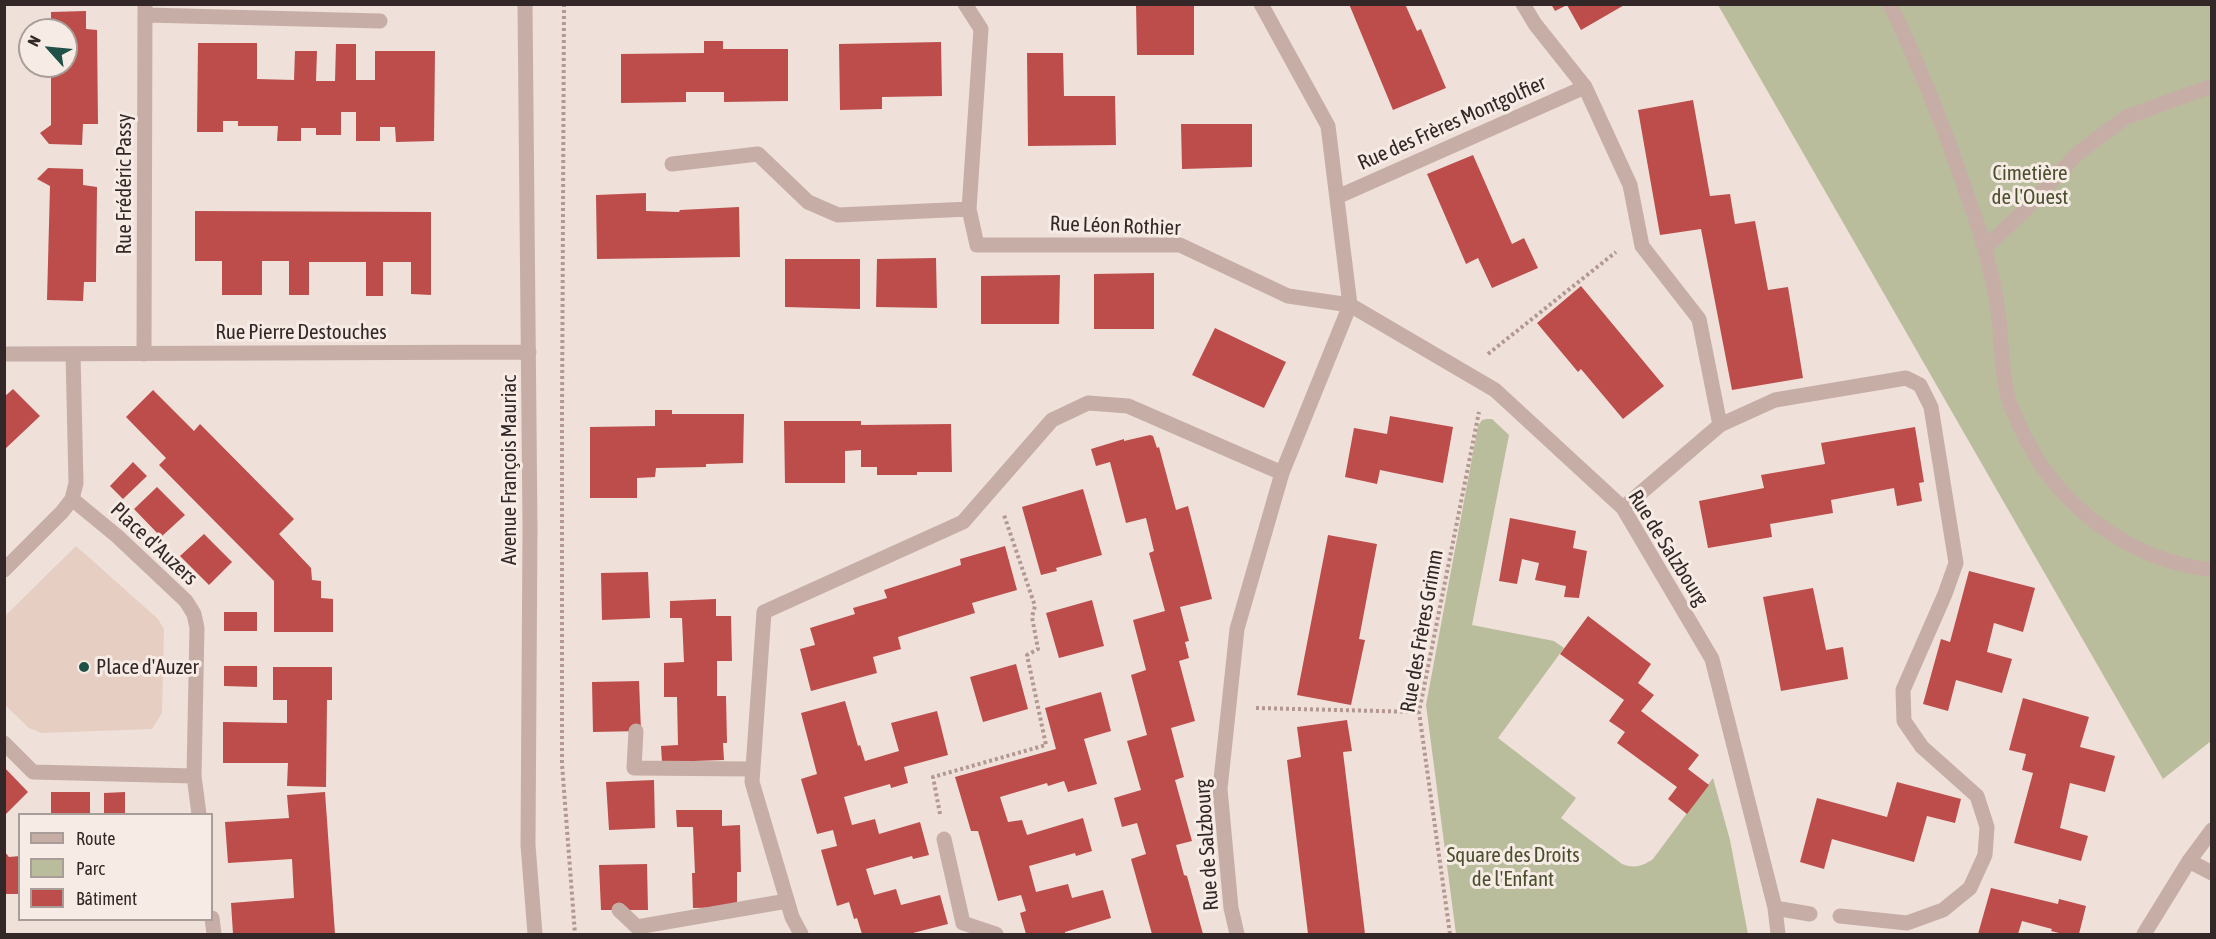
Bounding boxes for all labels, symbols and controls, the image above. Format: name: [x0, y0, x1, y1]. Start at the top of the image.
north arrow: [18, 18, 78, 78]
text: N: [24, 32, 44, 49]
street label: Rue des Frères Montgolfier: [1354, 70, 1550, 176]
street label: Rue Frédéric Passy: [111, 114, 137, 254]
park label: Cimetière de l'Ouest: [1992, 160, 2068, 210]
street label: Rue Léon Rothier: [1049, 211, 1181, 241]
street label: Rue Pierre Destouches: [215, 319, 387, 345]
street label: Avenue François Mauriac: [496, 375, 522, 565]
street label: Rue de Salzbourg: [1622, 485, 1714, 611]
street label: Place d'Auzers: [105, 497, 203, 591]
street label: Rue des Frères Grimm: [1395, 548, 1449, 714]
place label: Place d'Auzer: [96, 654, 199, 680]
marker: Place d'Auzer: [77, 660, 91, 674]
street label: Rue de Salzbourg: [1190, 778, 1224, 912]
legend: [18, 813, 213, 921]
text: Route: [76, 828, 115, 849]
park label: Square des Droits de l'Enfant: [1446, 842, 1580, 892]
text: Parc: [76, 858, 105, 879]
text: Bâtiment: [76, 888, 137, 909]

